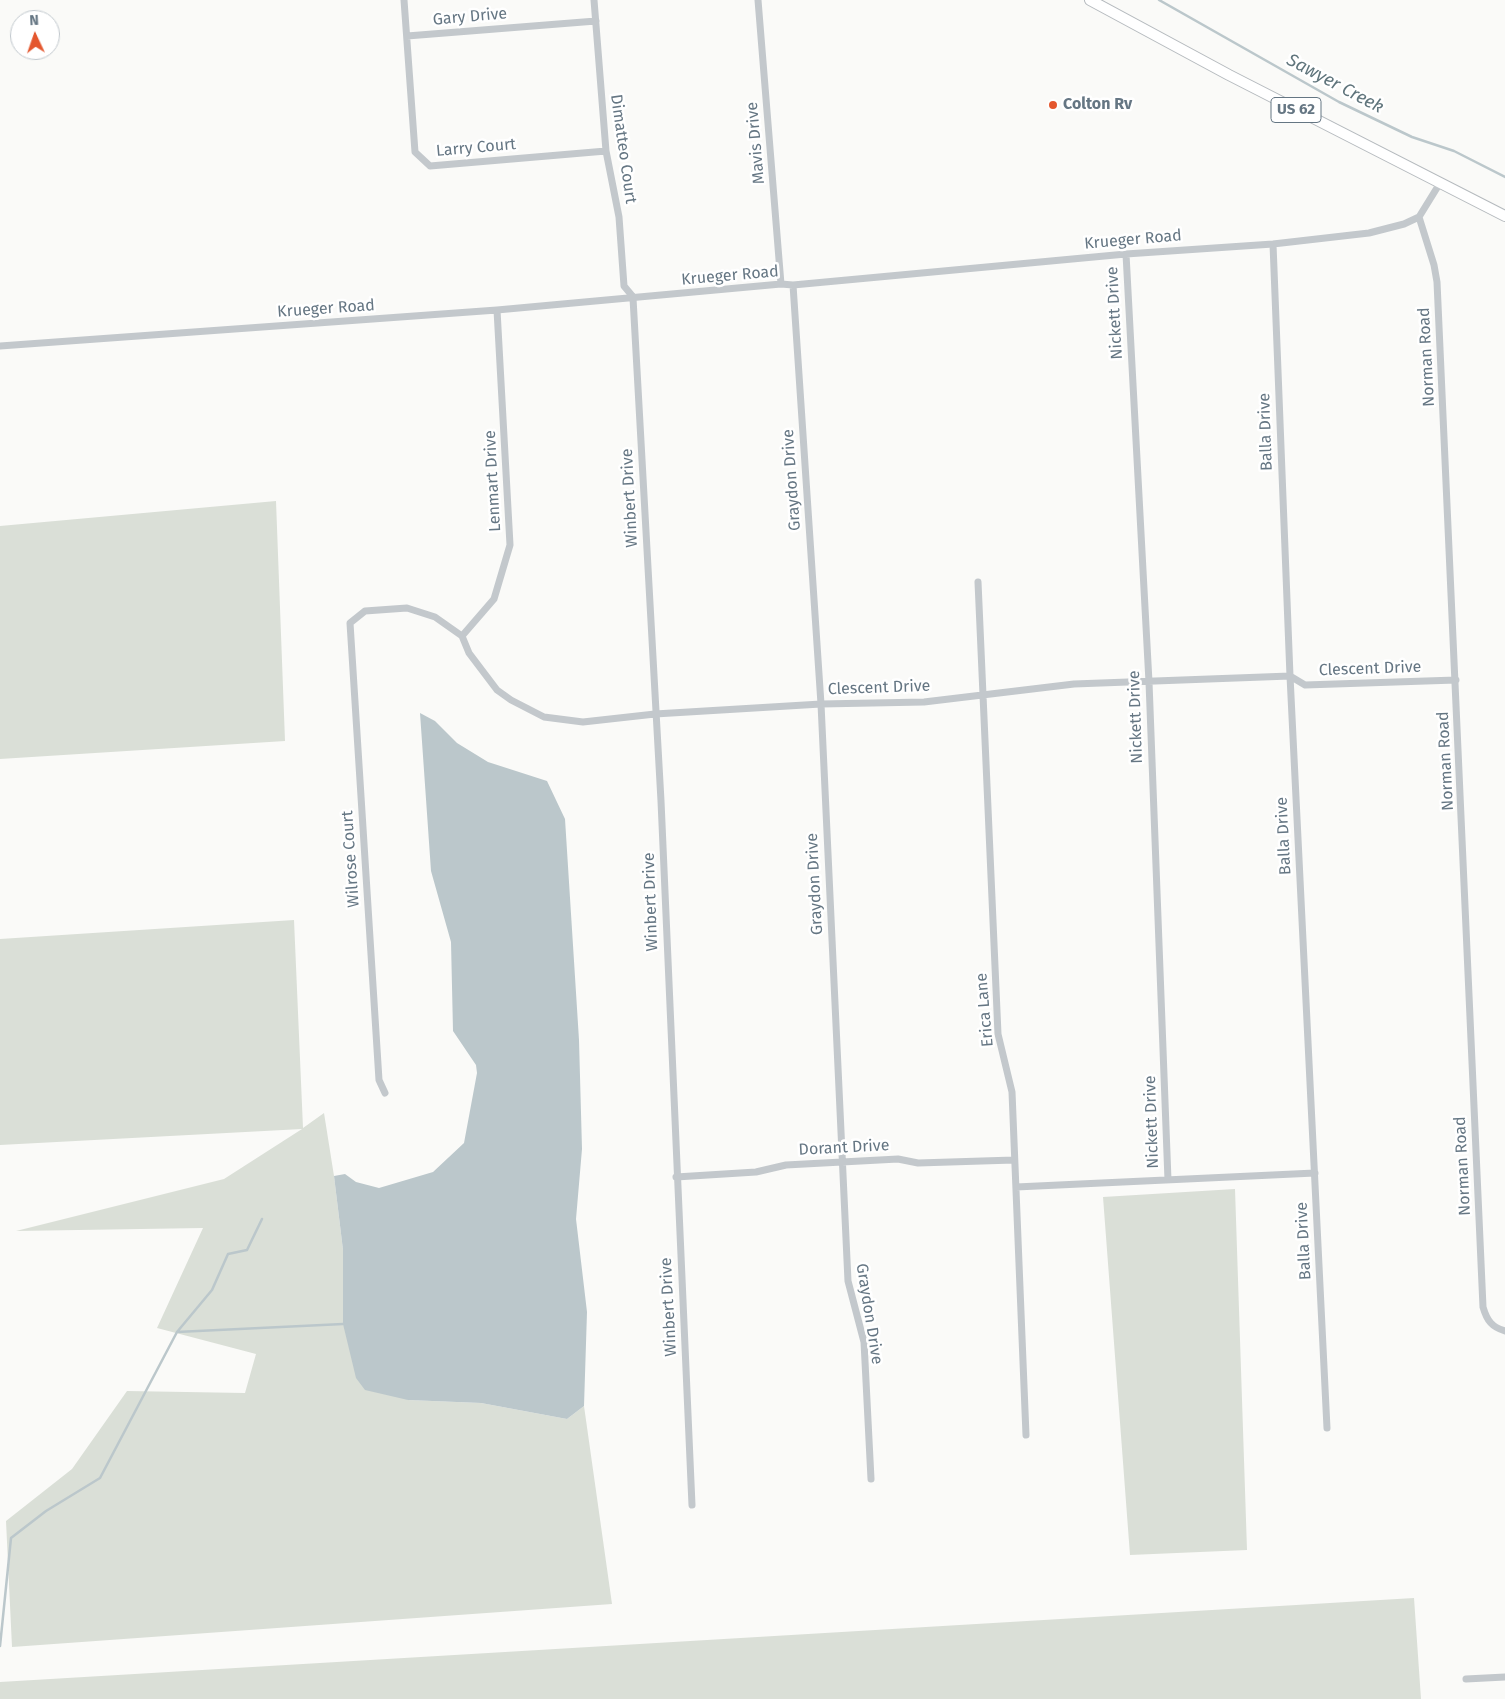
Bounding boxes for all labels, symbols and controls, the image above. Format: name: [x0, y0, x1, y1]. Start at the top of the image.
street label: Gary Drive: [432, 4, 508, 30]
north arrow: [10, 10, 60, 60]
text: N: [29, 12, 39, 29]
water label: Sawyer Creek: [1283, 49, 1387, 119]
street label: Dimatteo Court: [606, 93, 640, 205]
place label: Colton Rv: [1063, 95, 1132, 115]
road number: US 62: [1271, 98, 1321, 122]
marker: Colton Rv: [1047, 99, 1059, 111]
street label: Mavis Drive: [743, 101, 769, 185]
street label: Larry Court: [435, 135, 517, 161]
street label: Krueger Road: [1083, 226, 1183, 254]
street label: Krueger Road: [680, 262, 780, 290]
street label: Nickett Drive: [1103, 266, 1127, 360]
street label: Krueger Road: [277, 296, 375, 322]
street label: Norman Road: [1415, 307, 1439, 407]
street label: Balla Drive: [1255, 393, 1277, 471]
street label: Graydon Drive: [779, 428, 805, 532]
street label: Lenmart Drive: [481, 430, 505, 532]
street label: Winbert Drive: [618, 448, 642, 548]
street label: Clescent Drive: [1318, 658, 1422, 680]
street label: Nickett Drive: [1125, 670, 1147, 764]
street label: Clescent Drive: [827, 677, 931, 699]
street label: Norman Road: [1434, 711, 1458, 811]
street label: Balla Drive: [1272, 797, 1296, 875]
street label: Wilrose Court: [338, 810, 364, 908]
street label: Graydon Drive: [803, 833, 827, 935]
street label: Winbert Drive: [640, 852, 662, 952]
street label: Erica Lane: [972, 972, 998, 1048]
street label: Nickett Drive: [1141, 1075, 1163, 1169]
street label: Norman Road: [1451, 1116, 1475, 1216]
street label: Dorant Drive: [798, 1136, 890, 1160]
street label: Balla Drive: [1292, 1202, 1316, 1280]
street label: Winbert Drive: [657, 1257, 681, 1357]
street label: Graydon Drive: [852, 1262, 886, 1366]

